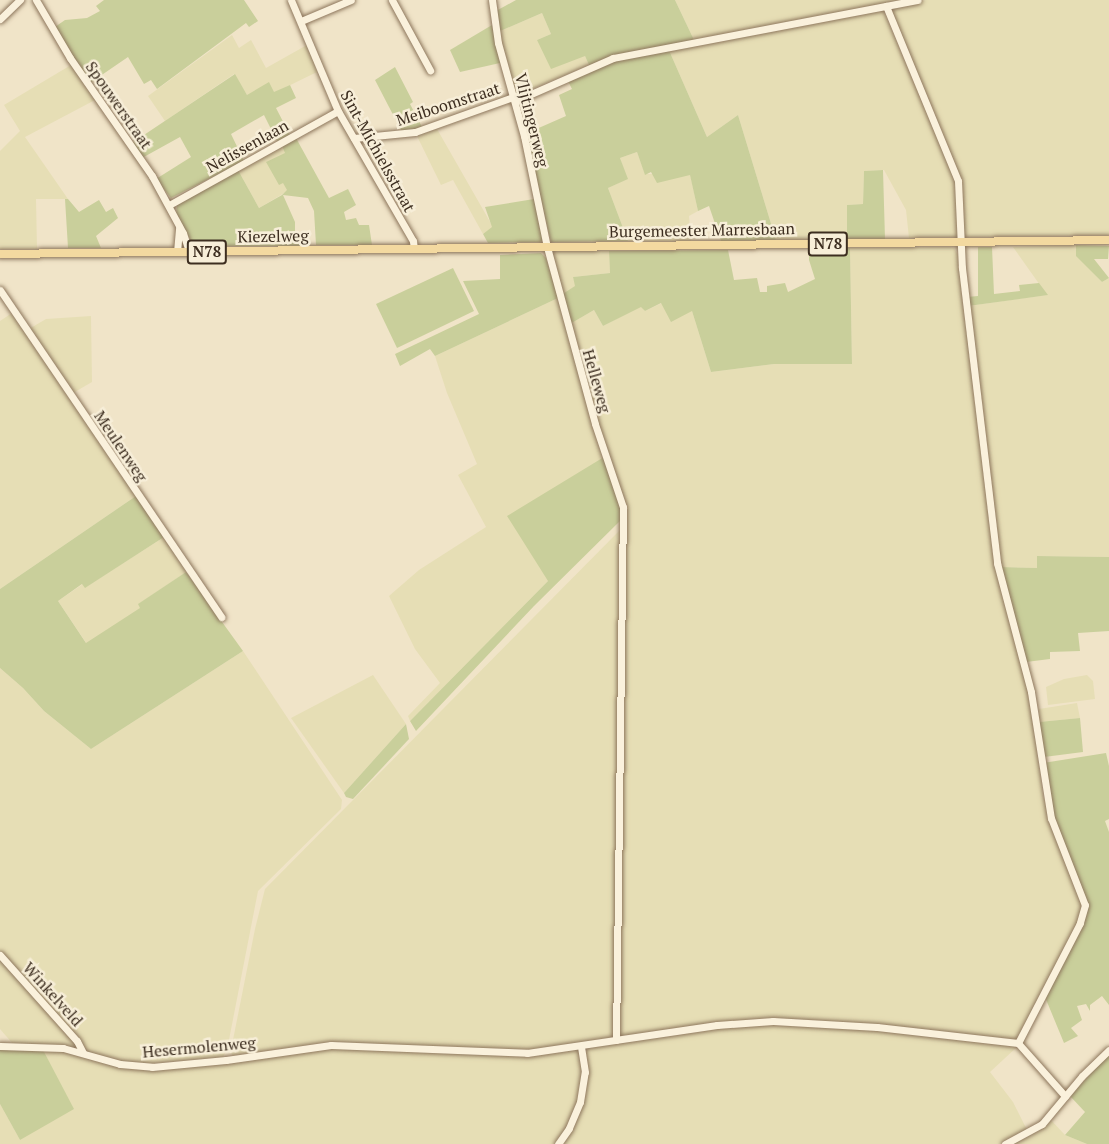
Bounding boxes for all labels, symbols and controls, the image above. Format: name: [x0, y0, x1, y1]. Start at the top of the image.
street label: Spouwerstraat: [82, 58, 156, 152]
street label: Vlijtingerweg: [511, 71, 553, 169]
street label: Meiboomstraat: [394, 78, 502, 130]
street label: Sint-Michielsstraat: [337, 87, 419, 215]
street label: Nelissenlaan: [202, 115, 292, 177]
street label: Burgemeester Marresbaan: [609, 219, 795, 241]
street label: Kiezelweg: [237, 226, 309, 246]
road number: N78: [807, 232, 849, 256]
road number: N78: [186, 240, 228, 264]
street label: Helleweg: [579, 347, 615, 415]
street label: Meulenweg: [90, 407, 152, 485]
street label: Winkelveld: [19, 958, 87, 1030]
street label: Hesermolenweg: [141, 1032, 257, 1062]

